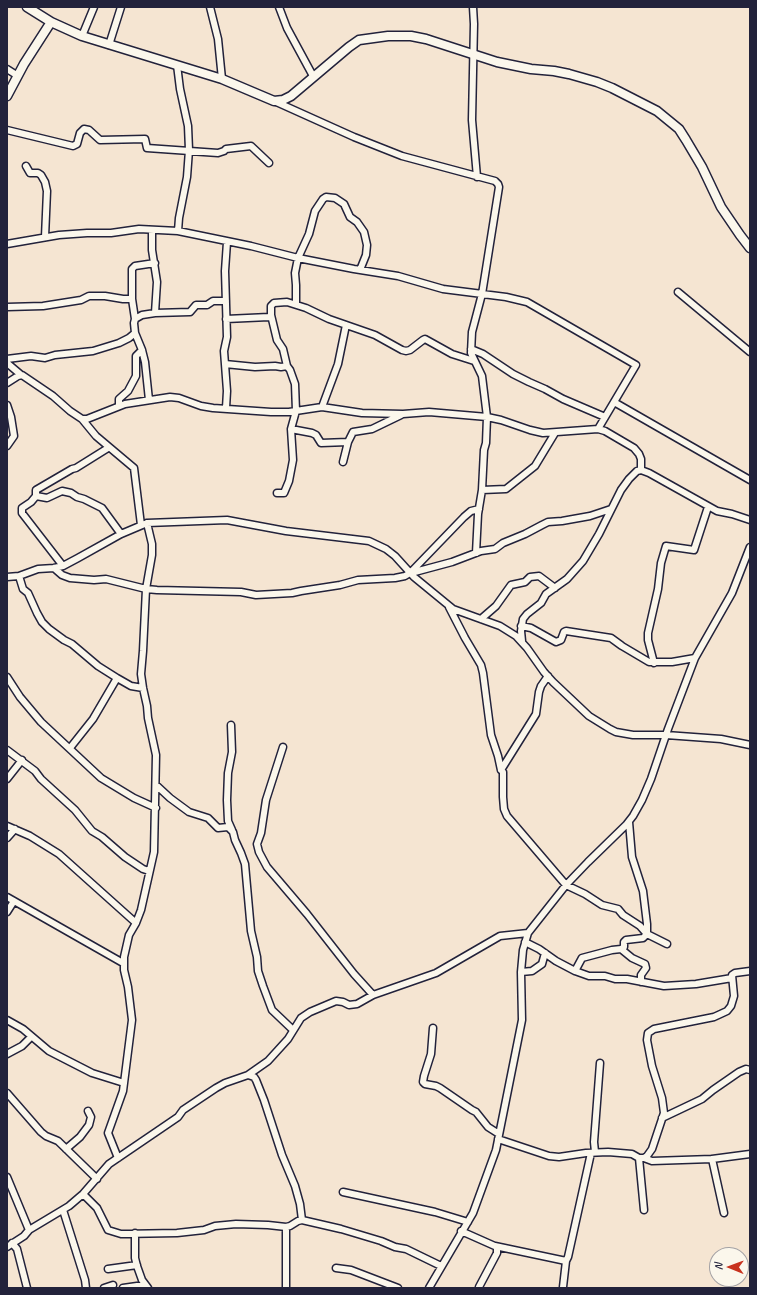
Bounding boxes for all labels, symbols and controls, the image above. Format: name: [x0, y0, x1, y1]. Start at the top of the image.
north arrow: [709, 1247, 749, 1287]
text: N: [711, 1263, 725, 1270]

